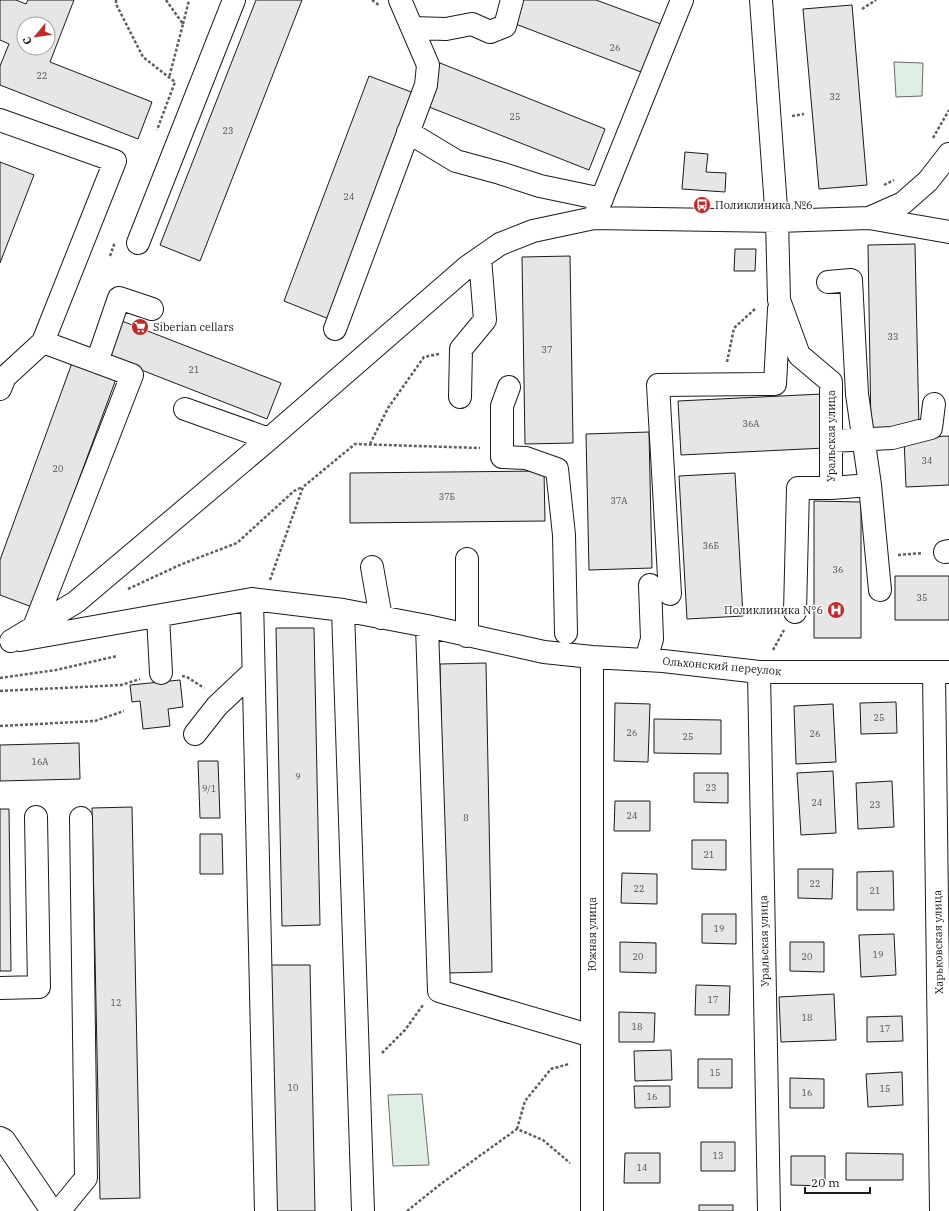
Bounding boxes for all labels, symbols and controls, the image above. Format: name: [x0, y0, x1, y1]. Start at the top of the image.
north arrow: [16, 16, 56, 56]
text: С: [19, 34, 35, 47]
house number: 26: [610, 42, 620, 53]
house number: 22: [37, 70, 47, 81]
house number: 32: [830, 91, 840, 102]
house number: 25: [510, 111, 520, 122]
house number: 23: [223, 125, 233, 136]
house number: 24: [344, 191, 354, 202]
bus stop icon: Поликлиника №6: [692, 195, 712, 215]
place label: Поликлиника №6: [715, 198, 813, 212]
supermarket icon: Siberian cellars: [130, 317, 150, 337]
place label: Siberian cellars: [153, 320, 234, 334]
house number: 33: [888, 331, 898, 342]
house number: 37: [542, 344, 552, 355]
house number: 21: [189, 364, 199, 375]
street label: Уральская улица: [824, 390, 838, 482]
house number: 36А: [743, 418, 760, 429]
house number: 34: [922, 455, 932, 466]
house number: 20: [53, 463, 63, 474]
house number: 37Б: [439, 491, 456, 502]
house number: 37А: [611, 495, 628, 506]
house number: 36Б: [703, 540, 720, 551]
house number: 36: [833, 564, 843, 575]
house number: 35: [917, 592, 927, 603]
hospital icon: Поликлиника N°6: [826, 600, 846, 620]
place label: Поликлиника N°6: [724, 603, 823, 617]
street label: Ольхонский переулок: [662, 654, 783, 678]
house number: 25: [874, 712, 884, 723]
house number: 26: [627, 727, 637, 738]
house number: 26: [810, 728, 820, 739]
house number: 25: [683, 731, 693, 742]
house number: 16А: [32, 756, 49, 767]
house number: 9: [295, 771, 301, 782]
house number: 23: [706, 782, 716, 793]
house number: 9/1: [202, 783, 216, 794]
house number: 24: [812, 797, 822, 808]
house number: 23: [870, 799, 880, 810]
house number: 24: [627, 810, 637, 821]
house number: 8: [463, 812, 469, 823]
house number: 21: [704, 849, 714, 860]
house number: 22: [810, 878, 820, 889]
house number: 22: [634, 883, 644, 894]
house number: 21: [870, 885, 880, 896]
street label: Харьковская улица: [930, 890, 946, 994]
street label: Уральская улица: [756, 895, 772, 987]
street label: Южная улица: [585, 897, 599, 971]
house number: 19: [714, 923, 724, 934]
house number: 19: [873, 949, 883, 960]
house number: 20: [633, 951, 643, 962]
house number: 20: [802, 951, 812, 962]
house number: 17: [708, 994, 718, 1005]
house number: 12: [111, 997, 121, 1008]
house number: 18: [802, 1012, 812, 1023]
house number: 18: [632, 1021, 642, 1032]
house number: 17: [880, 1023, 890, 1034]
house number: 15: [710, 1067, 720, 1078]
house number: 10: [288, 1082, 298, 1093]
house number: 15: [880, 1083, 890, 1094]
house number: 16: [802, 1087, 812, 1098]
house number: 16: [647, 1091, 657, 1102]
house number: 13: [713, 1150, 723, 1161]
house number: 14: [637, 1162, 647, 1173]
scale bar: [805, 1169, 870, 1195]
text: 20 m: [811, 1175, 840, 1190]

